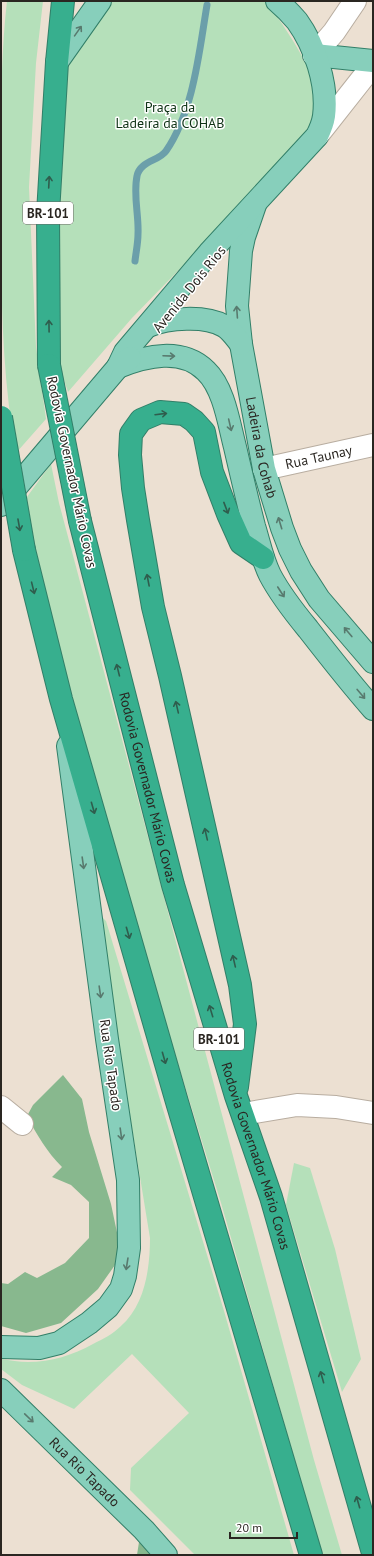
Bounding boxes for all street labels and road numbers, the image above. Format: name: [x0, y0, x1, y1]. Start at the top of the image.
road number: BR-101: [23, 202, 73, 224]
street label: Avenida Dois Rios: [148, 242, 230, 336]
street label: Rodovia Governador Mário Covas: [43, 374, 101, 570]
street label: Ladeira da Cohab: [242, 395, 281, 500]
street label: Rua Taunay: [284, 441, 354, 473]
street label: Rodovia Governador Mário Covas: [115, 690, 181, 885]
street label: Rua Rio Tapado: [96, 1018, 126, 1112]
road number: BR-101: [194, 1028, 244, 1050]
street label: Rodovia Governador Mário Covas: [217, 1060, 295, 1252]
street label: Rua Rio Tapado: [45, 1433, 124, 1511]

